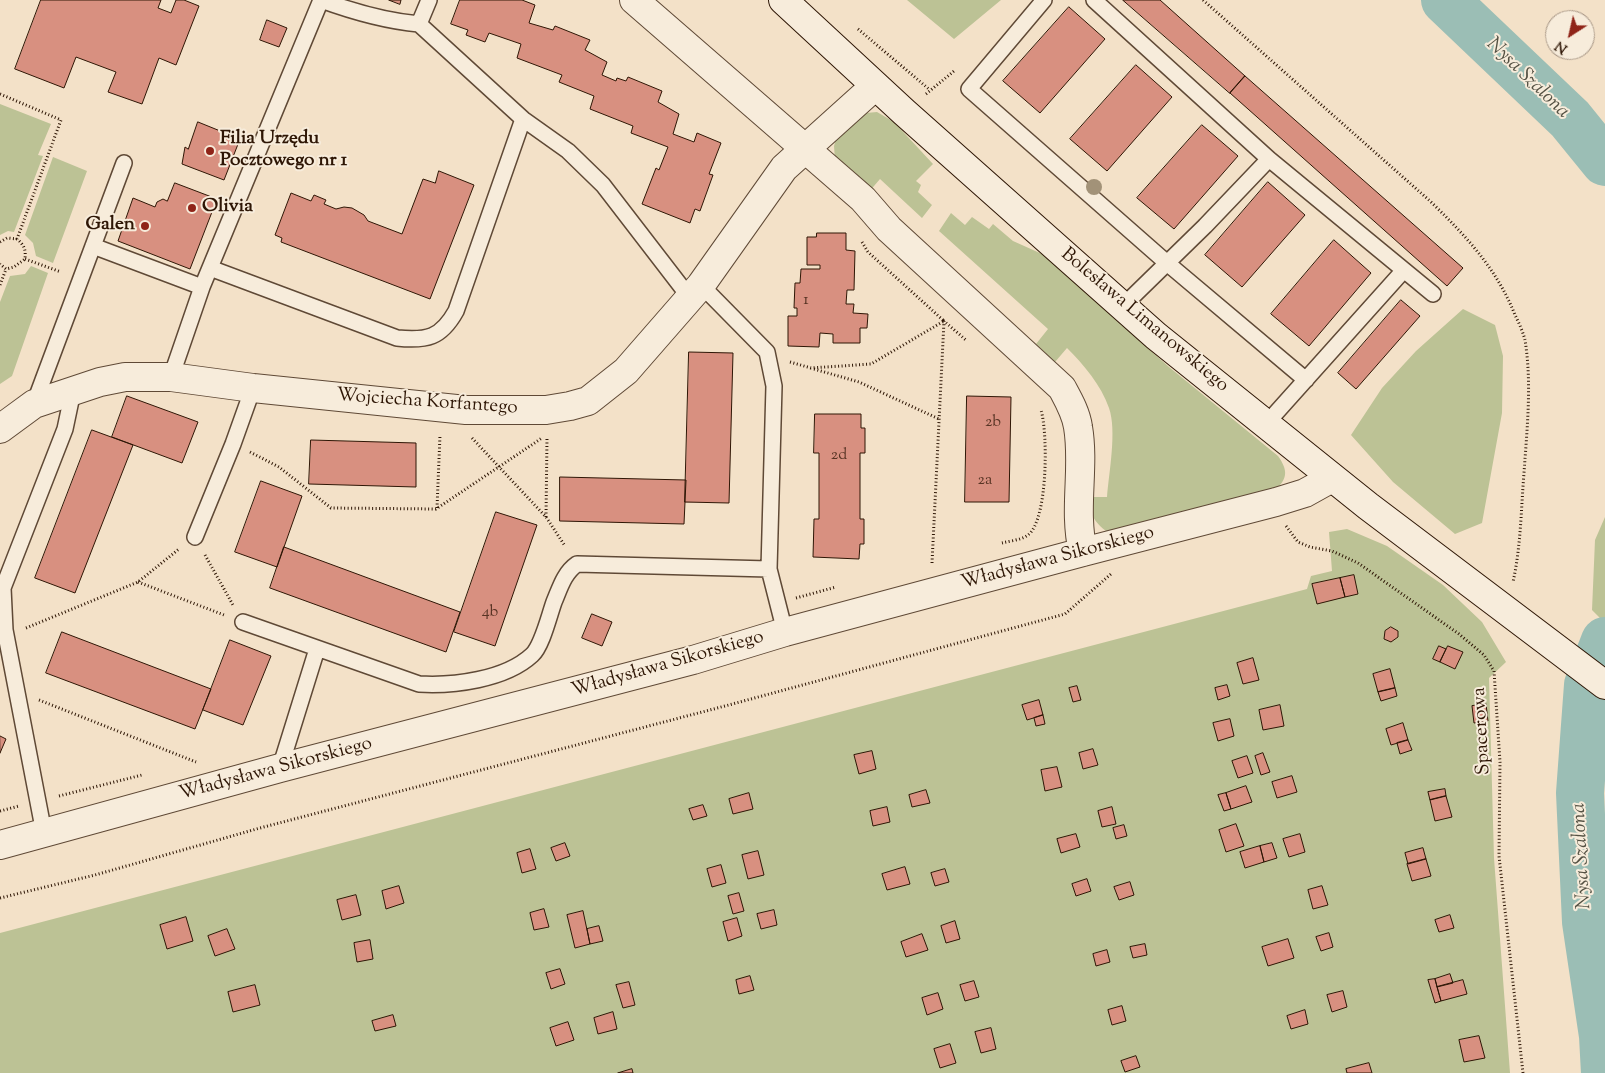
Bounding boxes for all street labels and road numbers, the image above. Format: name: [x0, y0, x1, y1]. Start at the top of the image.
street label: Bolesława Limanowskiego: [1055, 244, 1233, 398]
street label: Wojciecha Korfantego: [336, 385, 518, 421]
street label: Władysława Sikorskiego: [959, 522, 1157, 596]
street label: Władysława Sikorskiego: [569, 627, 767, 703]
street label: Spacerowa: [1469, 687, 1497, 775]
street label: Władysława Sikorskiego: [177, 733, 375, 807]

